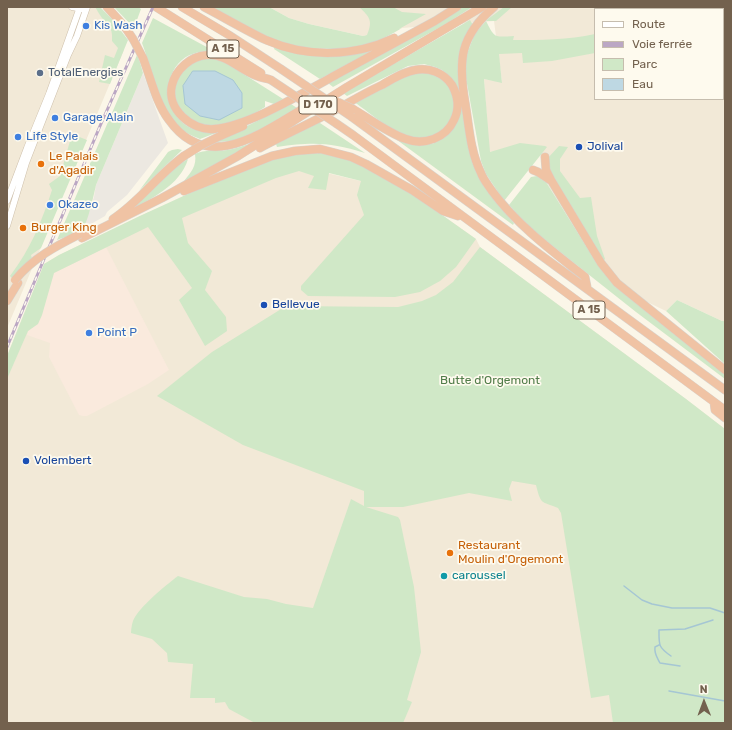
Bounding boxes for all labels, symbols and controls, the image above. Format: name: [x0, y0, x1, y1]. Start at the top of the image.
legend: [594, 8, 724, 100]
text: Route: [632, 17, 665, 31]
place label: Kis Wash: [94, 19, 143, 33]
marker: Kis Wash: [81, 21, 91, 31]
text: Voie ferrée: [632, 37, 692, 51]
road number: A 15: [207, 40, 239, 58]
text: Parc: [632, 57, 657, 71]
place label: TotalEnergies: [48, 66, 123, 80]
marker: TotalEnergies: [35, 68, 45, 78]
text: Eau: [632, 77, 653, 91]
road number: D 170: [299, 96, 337, 114]
place label: Garage Alain: [63, 111, 133, 125]
marker: Garage Alain: [50, 113, 60, 123]
place label: Life Style: [26, 130, 78, 144]
marker: Life Style: [13, 132, 23, 142]
place label: Jolival: [587, 140, 623, 154]
marker: Jolival: [574, 142, 584, 152]
place label: Le Palais d'Agadir: [49, 150, 98, 178]
marker: Le Palais d'Agadir: [36, 159, 46, 169]
place label: Okazeo: [58, 198, 98, 212]
marker: Okazeo: [45, 200, 55, 210]
place label: Burger King: [31, 221, 97, 235]
marker: Burger King: [18, 223, 28, 233]
place label: Bellevue: [272, 298, 320, 312]
marker: Bellevue: [259, 300, 269, 310]
road number: A 15: [573, 301, 605, 319]
place label: Point P: [97, 326, 137, 340]
marker: Point P: [84, 328, 94, 338]
park label: Butte d'Orgemont: [440, 374, 540, 388]
place label: Volembert: [34, 454, 92, 468]
marker: Volembert: [21, 456, 31, 466]
place label: Restaurant Moulin d'Orgemont: [458, 539, 563, 567]
marker: Restaurant Moulin d'Orgemont: [445, 548, 455, 558]
place label: caroussel: [452, 569, 506, 583]
marker: caroussel: [439, 571, 449, 581]
north arrow: [684, 682, 724, 722]
text: N: [700, 683, 708, 696]

